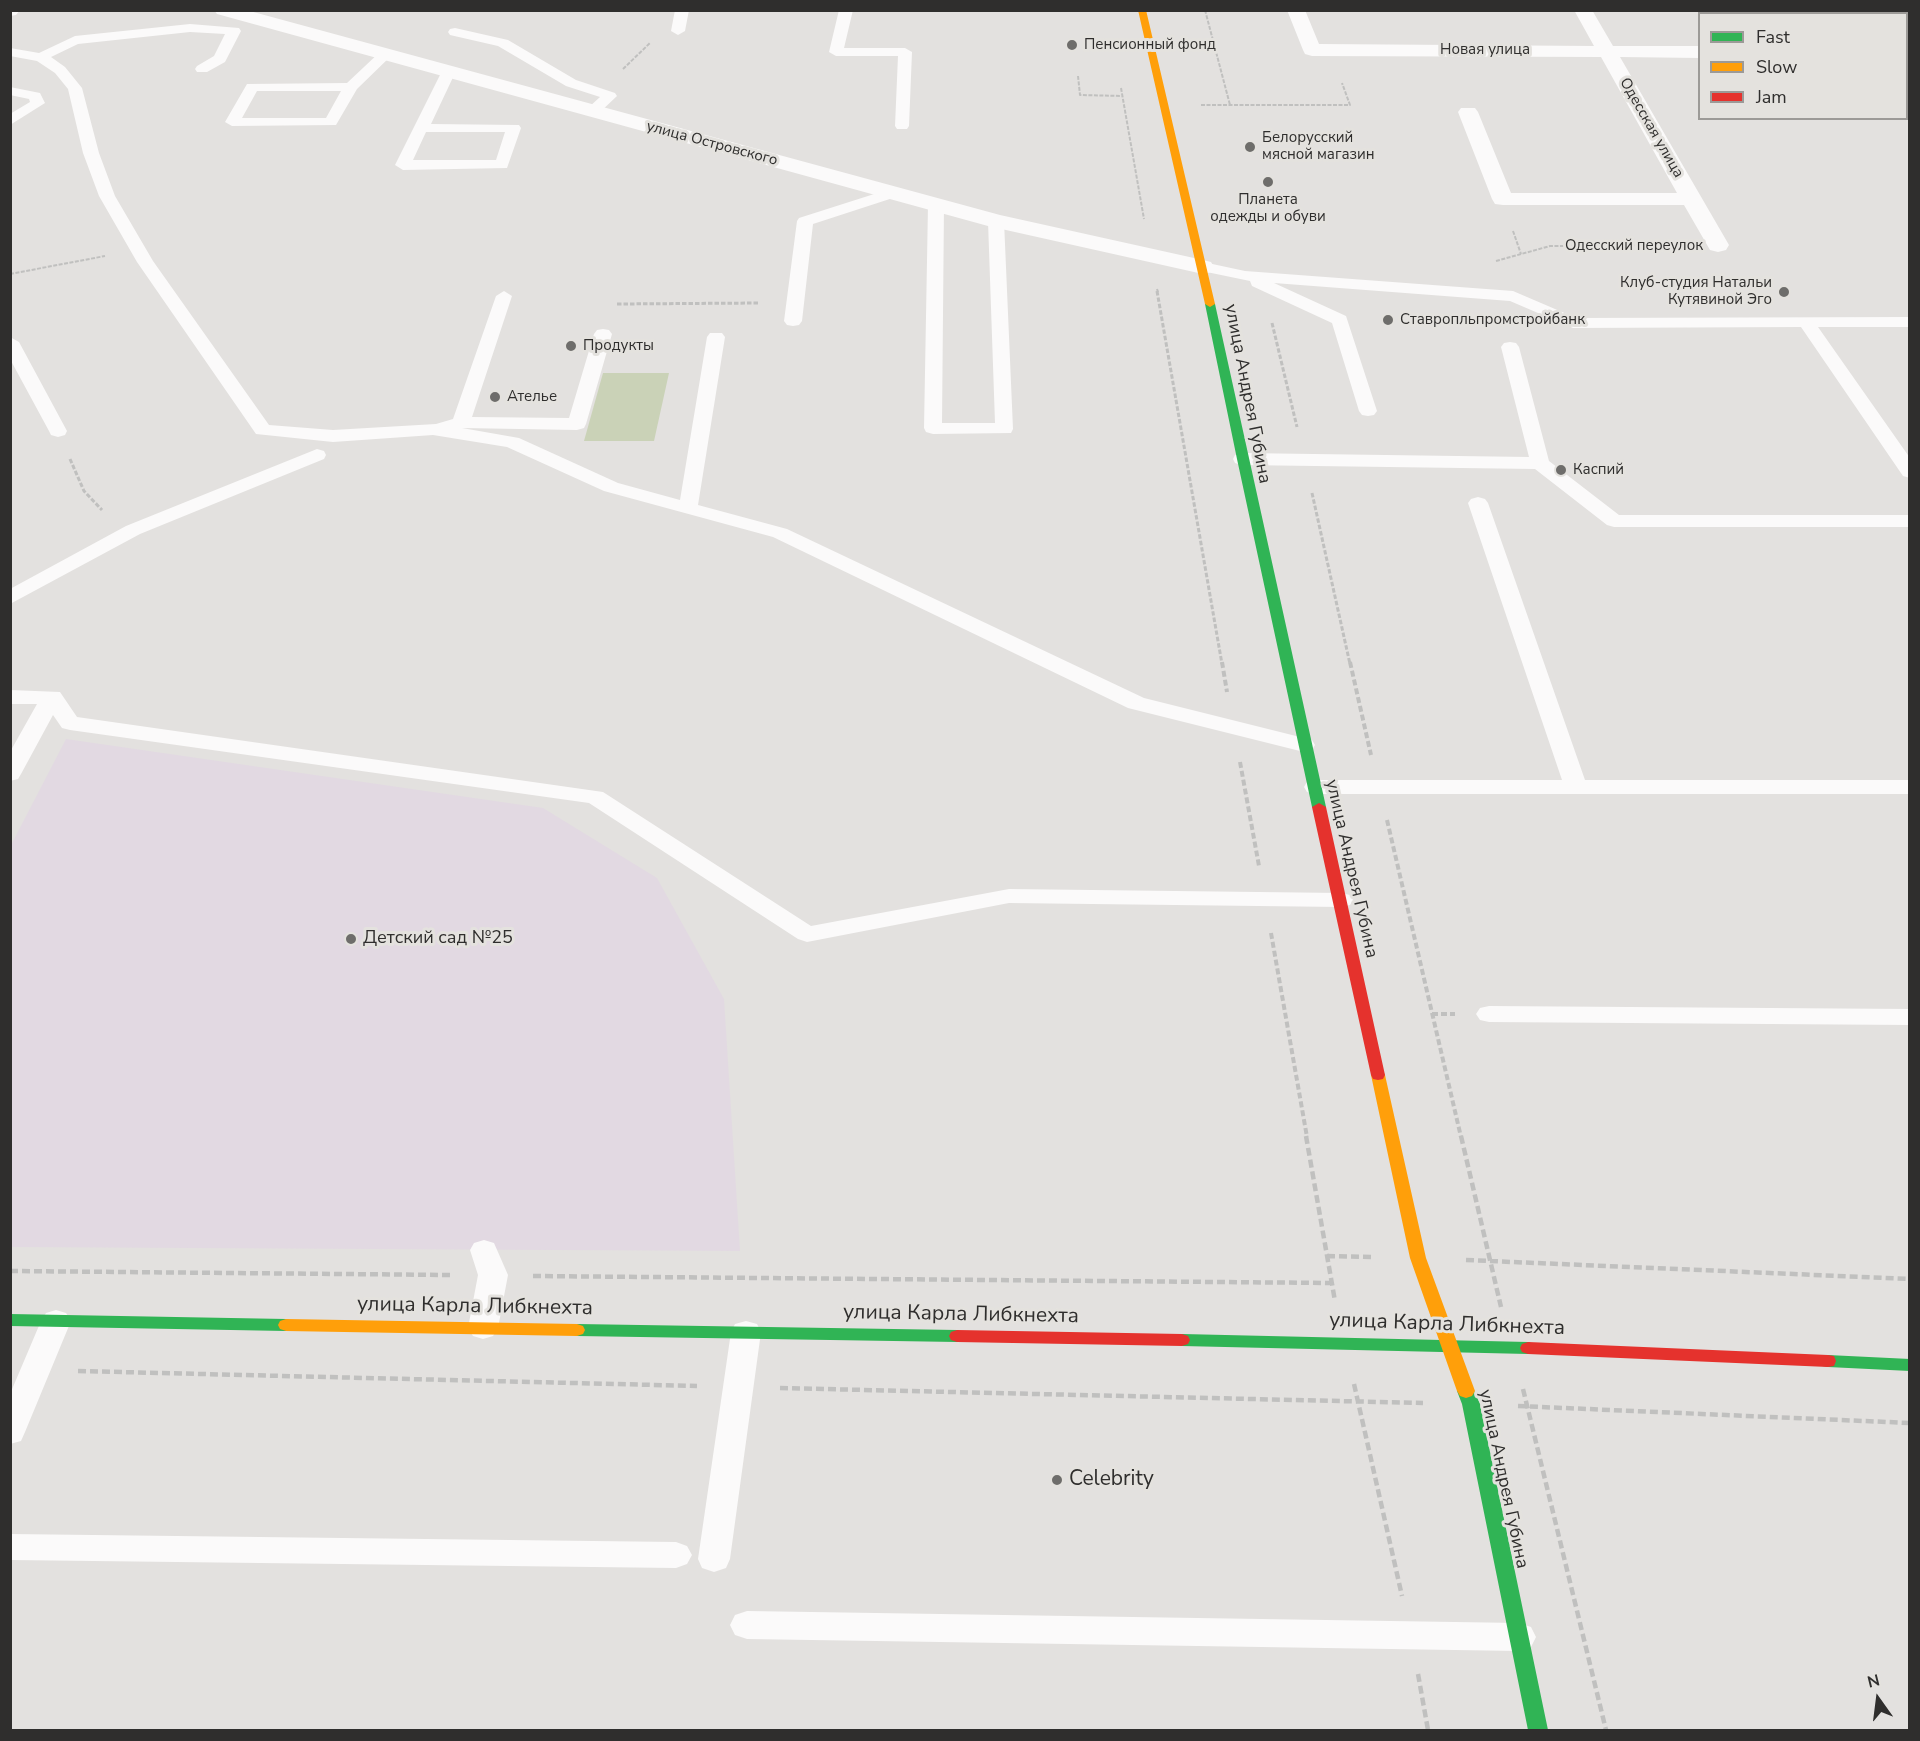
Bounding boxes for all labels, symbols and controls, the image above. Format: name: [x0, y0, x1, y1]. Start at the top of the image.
legend: [1698, 12, 1908, 120]
text: Fast: [1756, 25, 1790, 49]
place label: Пенсионный фонд: [1084, 36, 1216, 54]
marker: Пенсионный фонд: [1065, 38, 1079, 52]
street label: Новая улица: [1440, 41, 1530, 59]
text: Slow: [1756, 55, 1797, 79]
street label: Одесская улица: [1615, 75, 1687, 181]
text: Jam: [1756, 85, 1787, 109]
street label: улица Островского: [644, 118, 780, 170]
place label: Белорусский мясной магазин: [1262, 129, 1375, 164]
marker: Белорусский мясной магазин: [1243, 140, 1257, 154]
marker: Планета одежды и обуви: [1261, 175, 1275, 189]
place label: Планета одежды и обуви: [1210, 191, 1326, 226]
street label: Одесский переулок: [1565, 237, 1703, 255]
place label: Клуб-студия Натальи Кутявиной Эго: [1620, 274, 1772, 309]
marker: Клуб-студия Натальи Кутявиной Эго: [1777, 285, 1791, 299]
street label: улица Андрея Губина: [1219, 302, 1275, 486]
place label: Ставропльпромстройбанк: [1400, 311, 1585, 329]
marker: Ставропльпромстройбанк: [1381, 313, 1395, 327]
place label: Продукты: [583, 337, 654, 355]
marker: Продукты: [564, 339, 578, 353]
place label: Ателье: [507, 388, 557, 406]
marker: Ателье: [488, 390, 502, 404]
place label: Каспий: [1573, 461, 1624, 479]
marker: Каспий: [1554, 463, 1568, 477]
street label: улица Андрея Губина: [1320, 778, 1382, 960]
place label: Детский сад №25: [363, 928, 513, 950]
marker: Детский сад №25: [344, 932, 358, 946]
street label: улица Карла Либкнехта: [357, 1292, 593, 1322]
street label: улица Карла Либкнехта: [843, 1300, 1079, 1330]
street label: улица Карла Либкнехта: [1329, 1308, 1565, 1342]
street label: улица Андрея Губина: [1473, 1388, 1533, 1570]
place label: Celebrity: [1069, 1467, 1154, 1493]
marker: Celebrity: [1050, 1473, 1064, 1487]
north arrow: [1848, 1669, 1908, 1729]
text: N: [1865, 1669, 1882, 1694]

